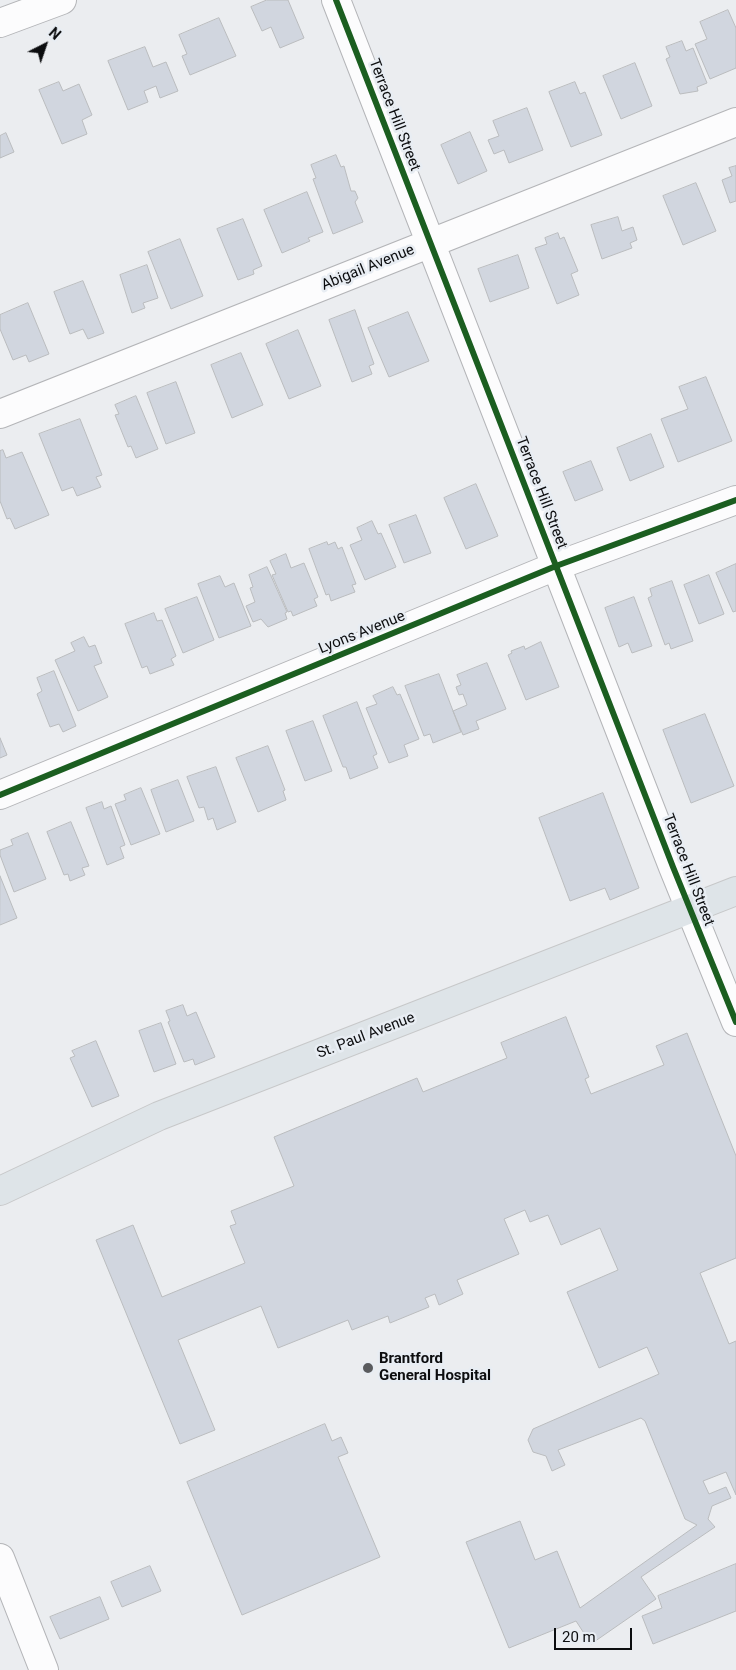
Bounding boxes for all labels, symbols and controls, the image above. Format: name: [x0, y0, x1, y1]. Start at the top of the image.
north arrow: [20, 20, 70, 70]
text: N: [46, 24, 64, 43]
street label: Terrace Hill Street: [364, 56, 424, 174]
street label: Abigail Avenue: [319, 241, 417, 295]
street label: Terrace Hill Street: [511, 434, 571, 552]
street label: Lyons Avenue: [316, 608, 408, 658]
street label: Terrace Hill Street: [658, 811, 718, 929]
street label: St. Paul Avenue: [314, 1009, 418, 1063]
place label: Brantford General Hospital: [379, 1350, 491, 1385]
marker: Brantford General Hospital: [361, 1361, 375, 1375]
scale bar: [556, 1618, 634, 1650]
text: 20 m: [562, 1628, 596, 1646]

